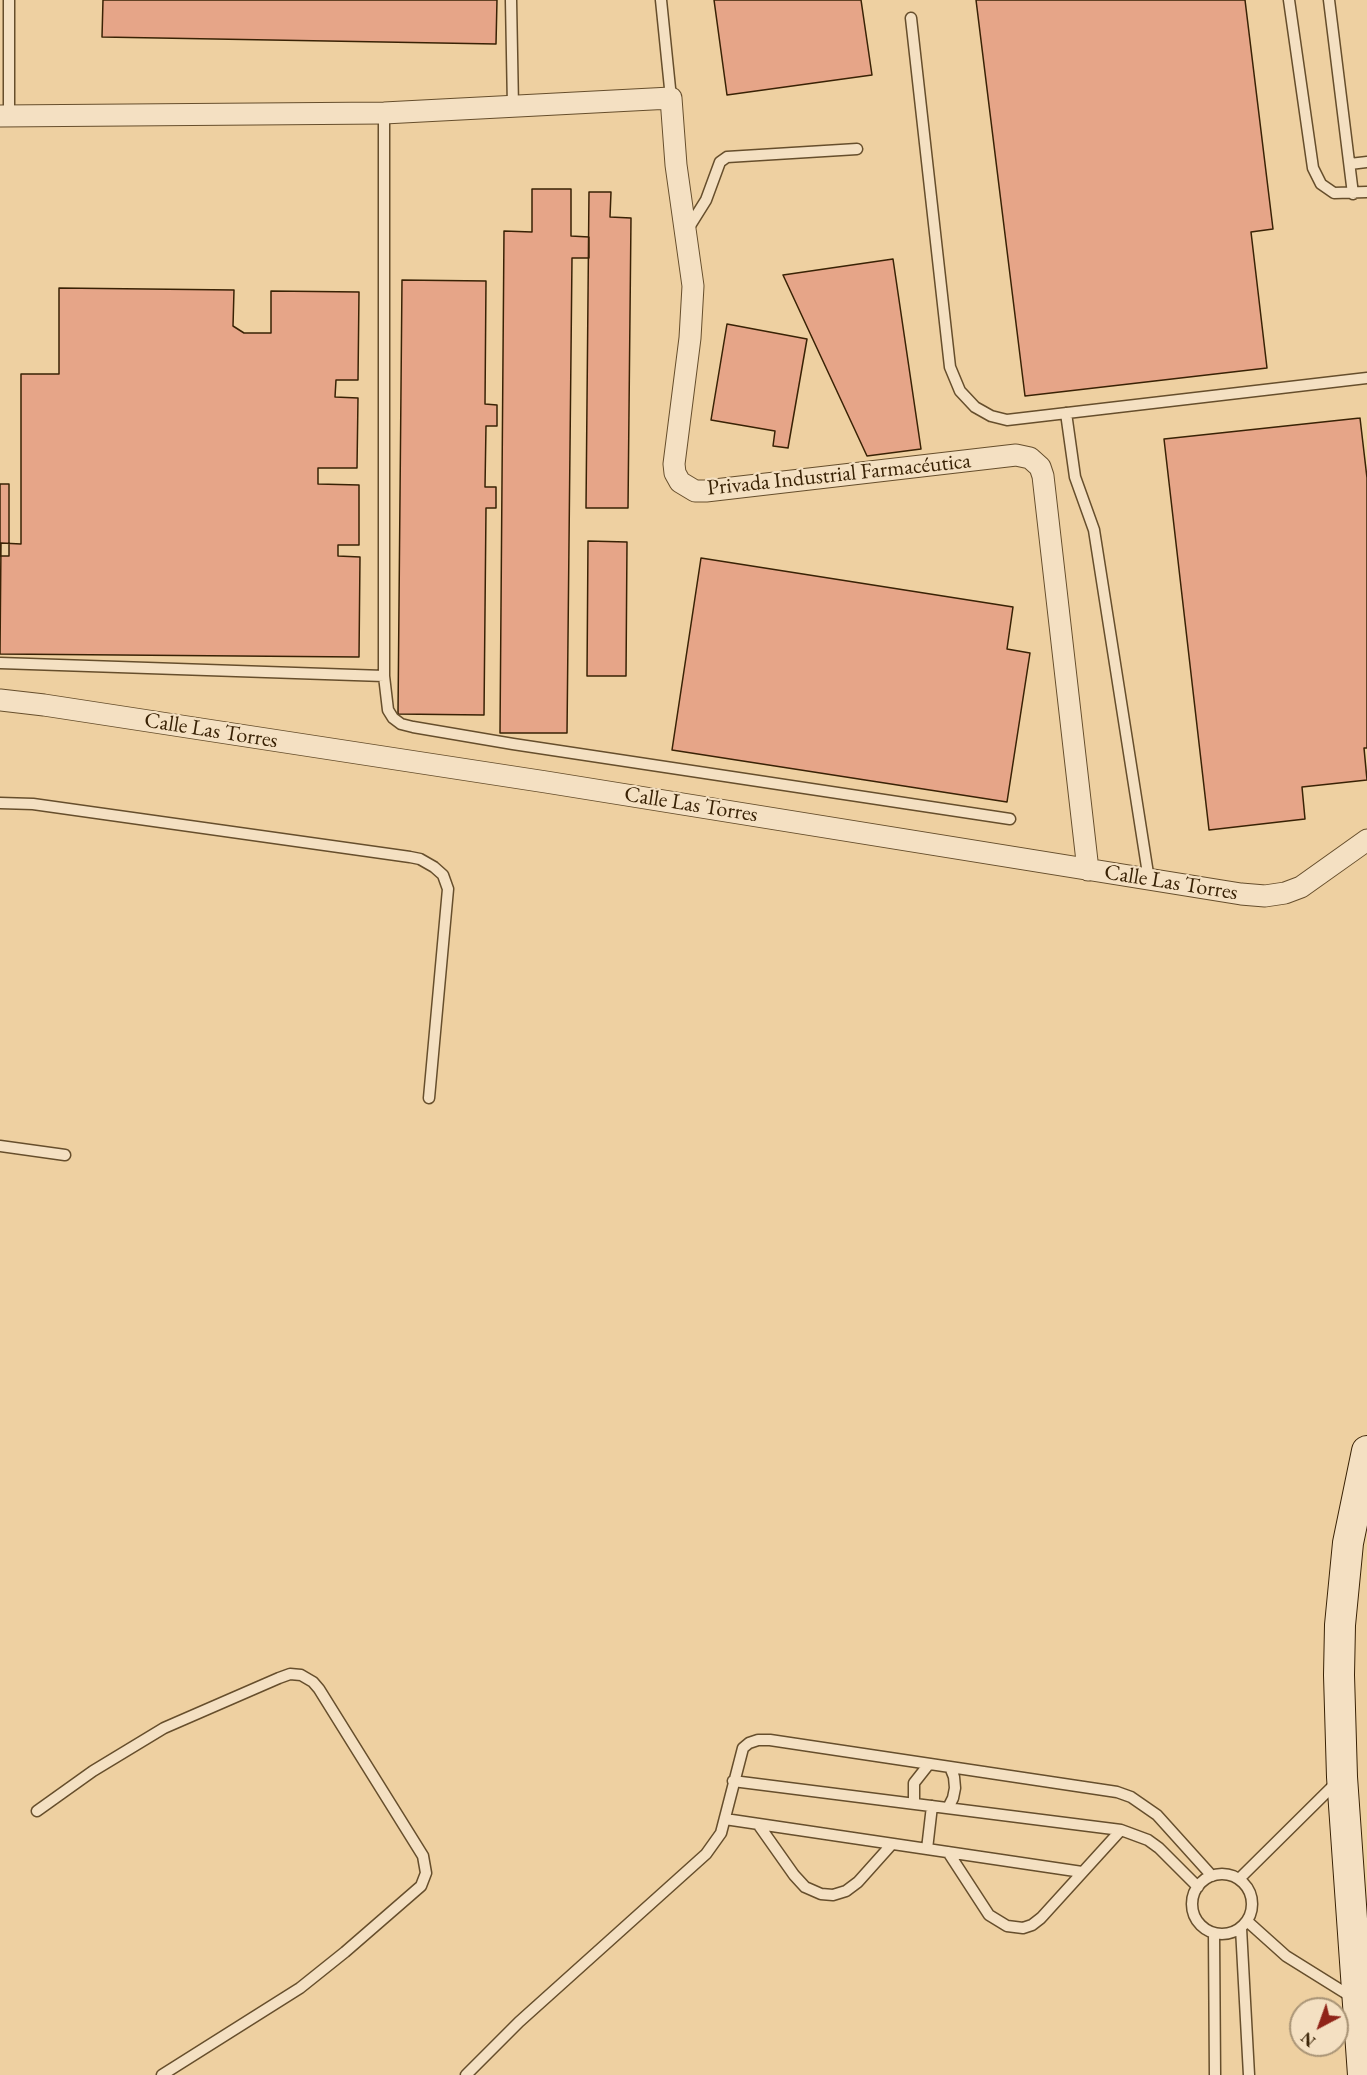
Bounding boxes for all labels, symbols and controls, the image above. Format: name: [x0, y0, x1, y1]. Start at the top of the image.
street label: Privada Industrial Farmacéutica: [706, 448, 972, 502]
street label: Calle Las Torres: [142, 707, 280, 755]
street label: Calle Las Torres: [622, 781, 760, 829]
street label: Calle Las Torres: [1102, 859, 1240, 907]
north arrow: [1289, 1997, 1349, 2057]
text: N: [1296, 2027, 1320, 2052]

